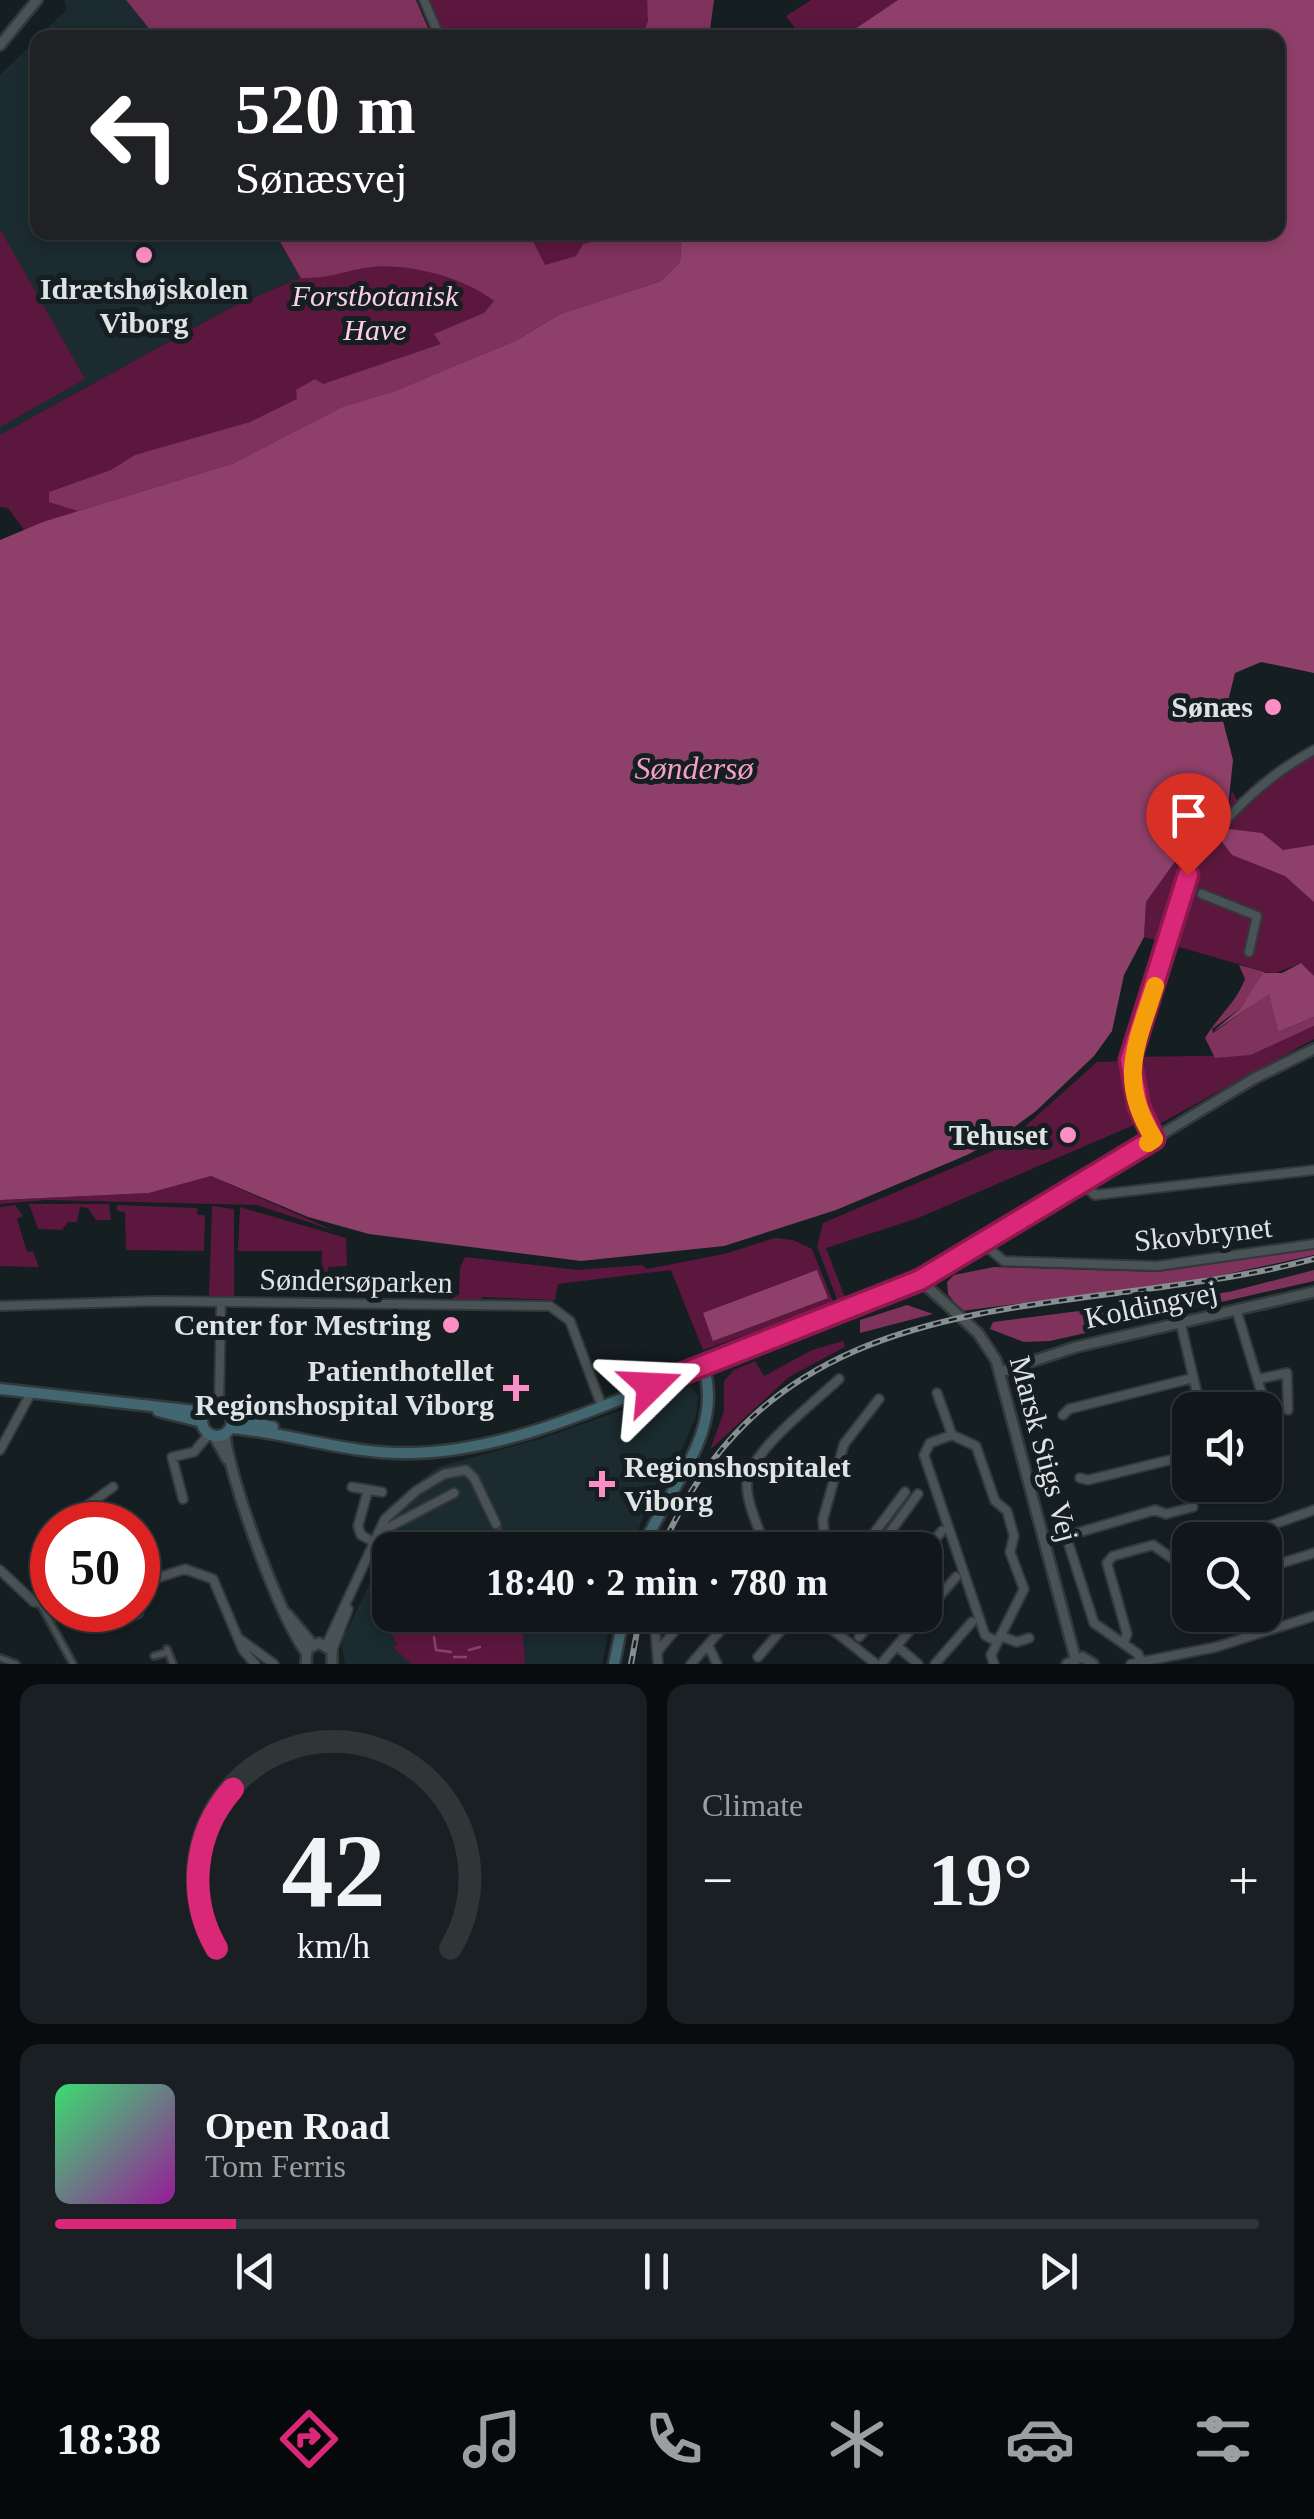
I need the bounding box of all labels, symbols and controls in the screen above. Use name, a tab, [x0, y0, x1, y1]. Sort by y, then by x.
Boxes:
icon: left	[70, 70, 200, 200]
text: 520 m	[235, 71, 416, 148]
text: Sønæsvej	[235, 153, 408, 203]
marker: Idrætshøjskolen Viborg	[133, 244, 155, 266]
place label: Idrætshøjskolen Viborg	[40, 272, 249, 339]
park label: Forstbotanisk Have	[291, 279, 459, 346]
place label: Sønæs	[1171, 690, 1253, 723]
marker: Sønæs	[1262, 696, 1284, 718]
water label: Søndersø	[634, 750, 755, 786]
pin	[1146, 773, 1231, 876]
icon: arrive	[1161, 788, 1216, 843]
place label: Tehuset	[949, 1118, 1048, 1151]
marker: Tehuset	[1057, 1124, 1079, 1146]
street label: Skovbrynet	[1132, 1210, 1274, 1257]
street label: Søndersøparken	[259, 1262, 453, 1299]
street label: Koldingvej	[1081, 1274, 1220, 1335]
place label: Center for Mestring	[174, 1308, 431, 1341]
marker: Center for Mestring	[440, 1314, 462, 1336]
position arrow	[599, 1334, 703, 1438]
street label: Marsk Stigs Vej	[1004, 1352, 1085, 1545]
place label: Patienthotellet Regionshospital Viborg	[195, 1354, 494, 1421]
marker: Patienthotellet Regionshospital Viborg	[503, 1375, 529, 1401]
map controls	[1172, 1392, 1282, 1632]
button: sound	[1172, 1392, 1282, 1502]
place label: Regionshospitalet Viborg	[624, 1450, 851, 1517]
marker: Regionshospitalet Viborg	[589, 1471, 615, 1497]
speed limit sign: 50	[30, 1502, 160, 1632]
button: search	[1172, 1522, 1282, 1632]
text: 18:40 · 2 min · 780 m	[486, 1561, 828, 1603]
text: Climate	[702, 1787, 803, 1823]
text: 42	[282, 1813, 386, 1928]
text: 19°	[928, 1838, 1033, 1921]
text: −	[702, 1850, 733, 1911]
text: +	[1228, 1850, 1259, 1911]
text: km/h	[297, 1926, 370, 1966]
text: Open Road	[205, 2105, 390, 2147]
text: Tom Ferris	[205, 2148, 346, 2184]
icon: previous	[228, 2244, 283, 2299]
icon: pause	[629, 2244, 684, 2299]
icon: next	[1031, 2244, 1086, 2299]
icon: directions	[274, 2404, 344, 2474]
icon: music	[457, 2404, 527, 2474]
icon: phone	[639, 2404, 709, 2474]
icon: climate	[822, 2404, 892, 2474]
icon: car	[1005, 2404, 1075, 2474]
icon: filters	[1188, 2404, 1258, 2474]
text: 18:38	[56, 2414, 161, 2464]

